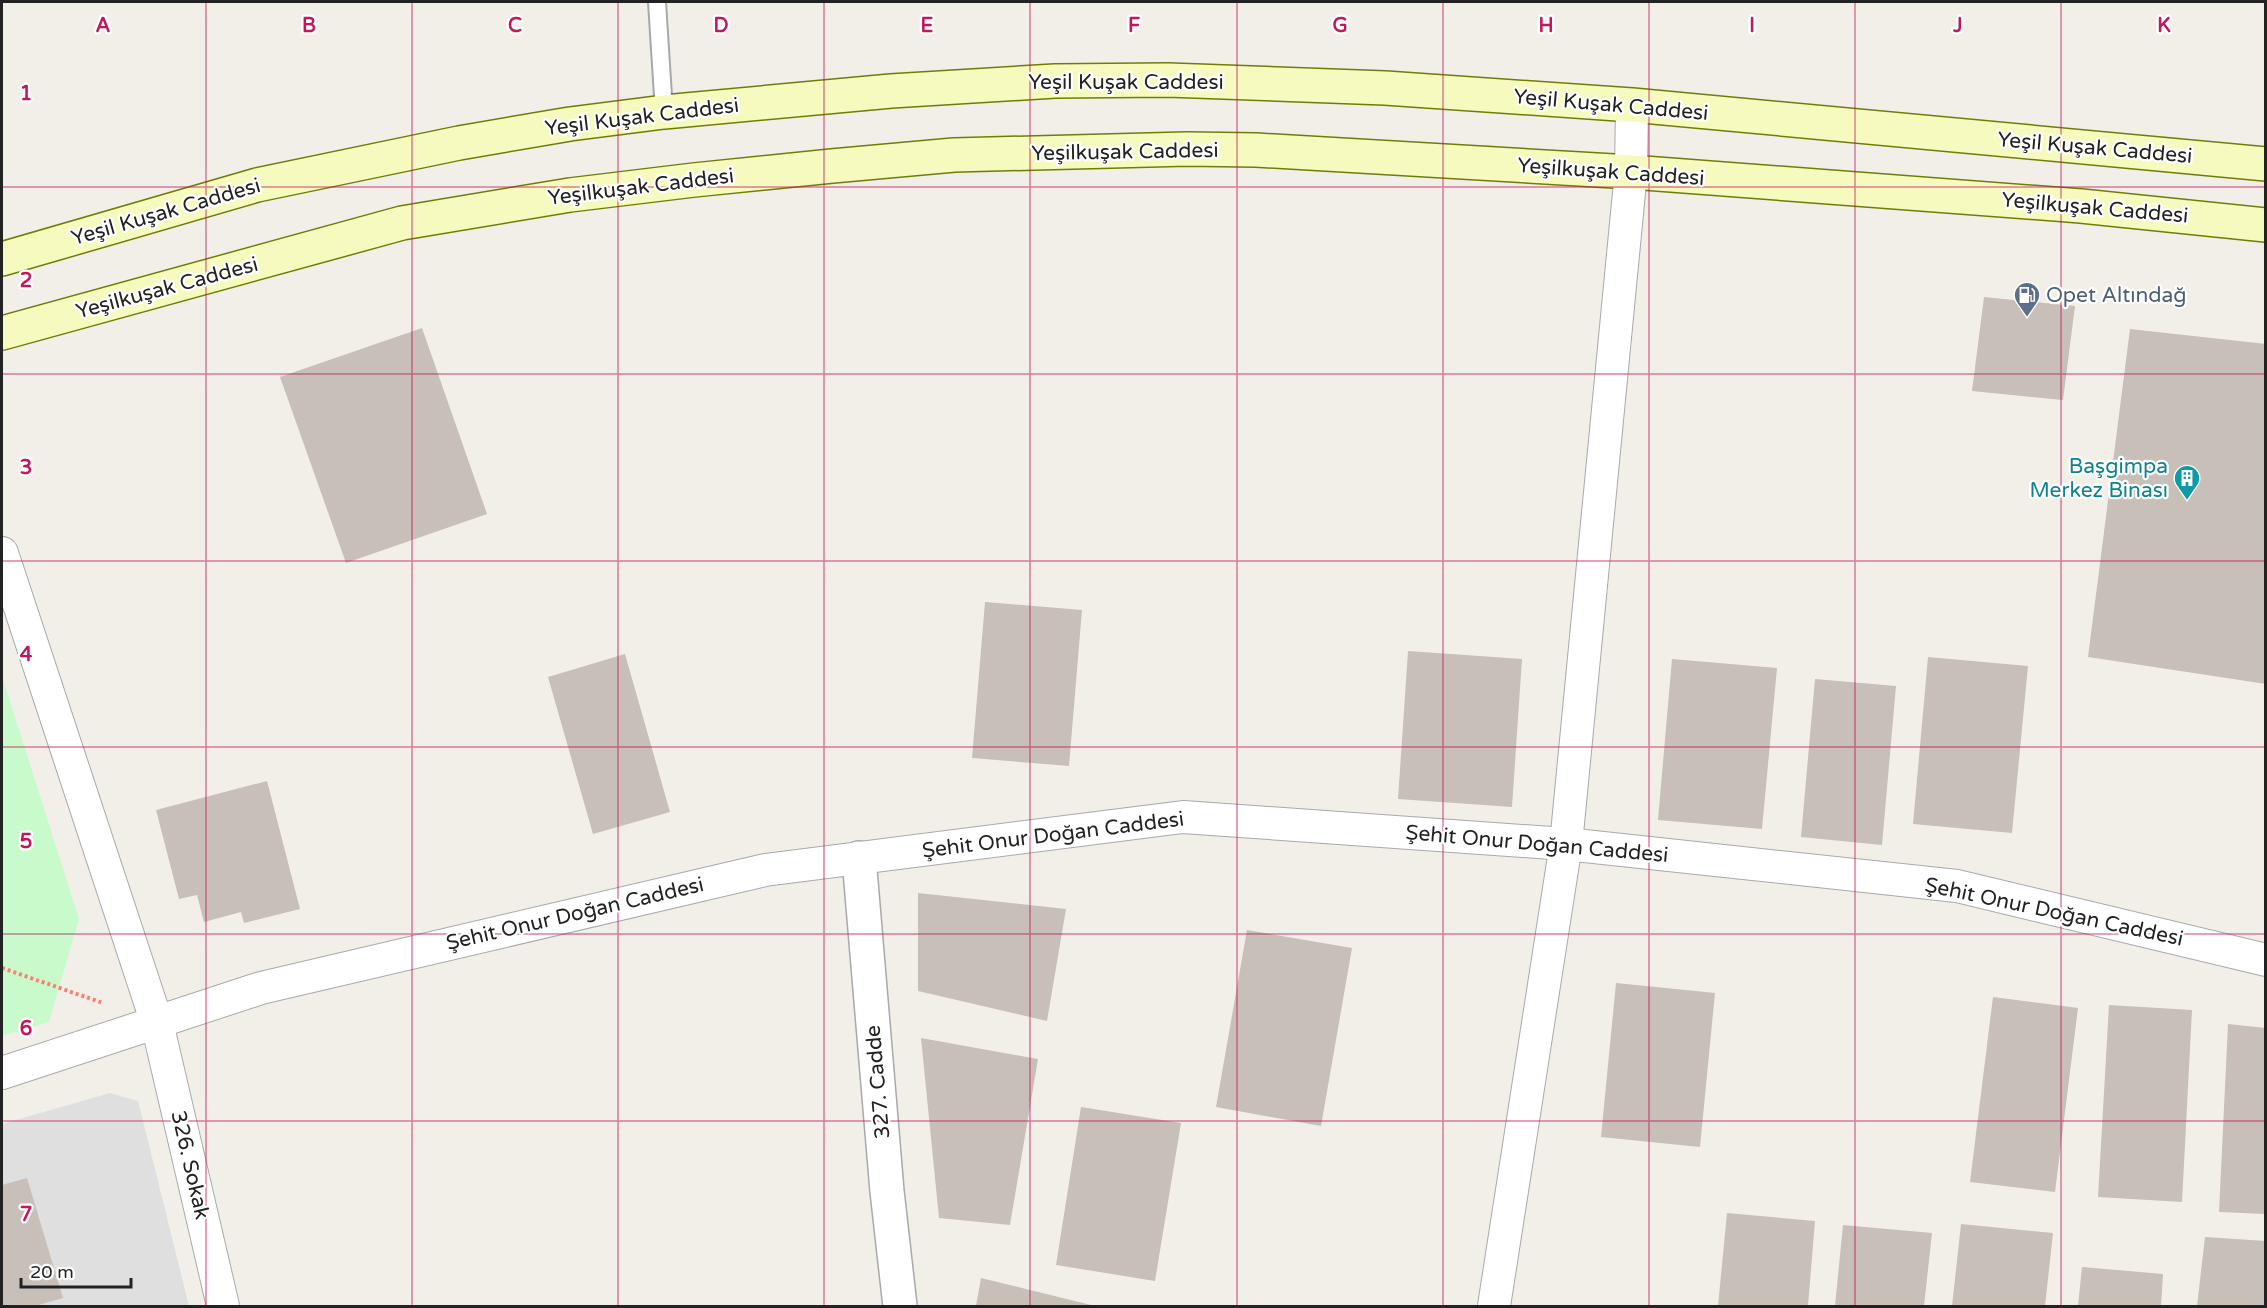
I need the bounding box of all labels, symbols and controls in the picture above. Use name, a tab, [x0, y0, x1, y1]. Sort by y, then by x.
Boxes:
text: A	[96, 14, 111, 38]
text: B	[302, 14, 316, 38]
text: C	[508, 14, 522, 38]
text: D	[713, 14, 729, 38]
text: E	[921, 14, 934, 38]
text: F	[1128, 14, 1140, 38]
text: G	[1332, 14, 1348, 38]
text: H	[1538, 14, 1554, 38]
text: I	[1749, 14, 1755, 38]
text: J	[1952, 14, 1963, 38]
text: K	[2157, 14, 2171, 38]
street label: Yeşil Kuşak Caddesi	[1028, 70, 1224, 95]
text: 1	[20, 82, 32, 106]
street label: Yeşil Kuşak Caddesi	[1513, 84, 1709, 126]
street label: Yeşil Kuşak Caddesi	[543, 93, 741, 141]
street label: Yeşil Kuşak Caddesi	[1997, 127, 2193, 169]
street label: Yeşilkuşak Caddesi	[1031, 138, 1219, 166]
street label: Yeşilkuşak Caddesi	[1517, 153, 1705, 191]
street label: Yeşilkuşak Caddesi	[546, 163, 736, 211]
street label: Yeşil Kuşak Caddesi	[69, 173, 263, 251]
street label: Yeşilkuşak Caddesi	[2001, 187, 2189, 229]
street label: Yeşilkuşak Caddesi	[73, 252, 261, 324]
text: 2	[20, 269, 32, 293]
fuel station icon: Opet Altındağ	[2012, 280, 2042, 318]
place label: Opet Altındağ	[2046, 283, 2187, 308]
place label: Başgimpa Merkez Binası	[2030, 454, 2168, 503]
text: 3	[20, 456, 32, 480]
building icon: Başgimpa Merkez Binası	[2172, 463, 2202, 501]
text: 4	[20, 643, 33, 667]
street label: Şehit Onur Doğan Caddesi	[921, 807, 1185, 863]
street label: Şehit Onur Doğan Caddesi	[1405, 820, 1669, 868]
text: 5	[20, 830, 32, 854]
street label: Şehit Onur Doğan Caddesi	[444, 872, 706, 956]
street label: Şehit Onur Doğan Caddesi	[1922, 872, 2186, 952]
text: 6	[20, 1017, 32, 1041]
street label: 327. Cadde	[861, 1024, 895, 1140]
street label: 326. Sokak	[165, 1108, 215, 1222]
text: 7	[20, 1203, 32, 1227]
scale bar	[21, 1251, 130, 1289]
text: 20 m	[30, 1261, 74, 1283]

